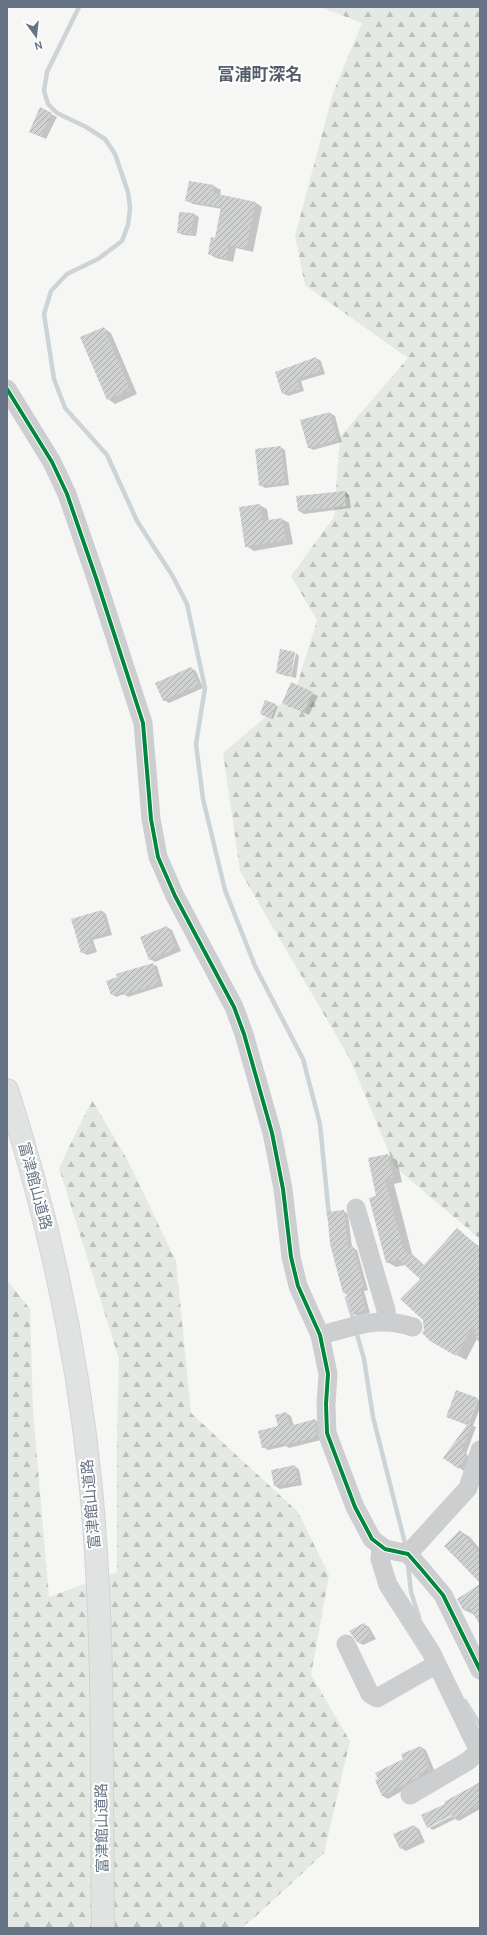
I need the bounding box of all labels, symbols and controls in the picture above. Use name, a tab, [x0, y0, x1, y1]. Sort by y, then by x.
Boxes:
north arrow	[16, 16, 56, 56]
text: N	[33, 38, 44, 53]
district label: 富浦町深名	[218, 64, 303, 84]
street label: 富津館山道路	[15, 1140, 55, 1232]
street label: 富津館山道路	[78, 1458, 104, 1550]
street label: 富津館山道路	[92, 1783, 112, 1873]

